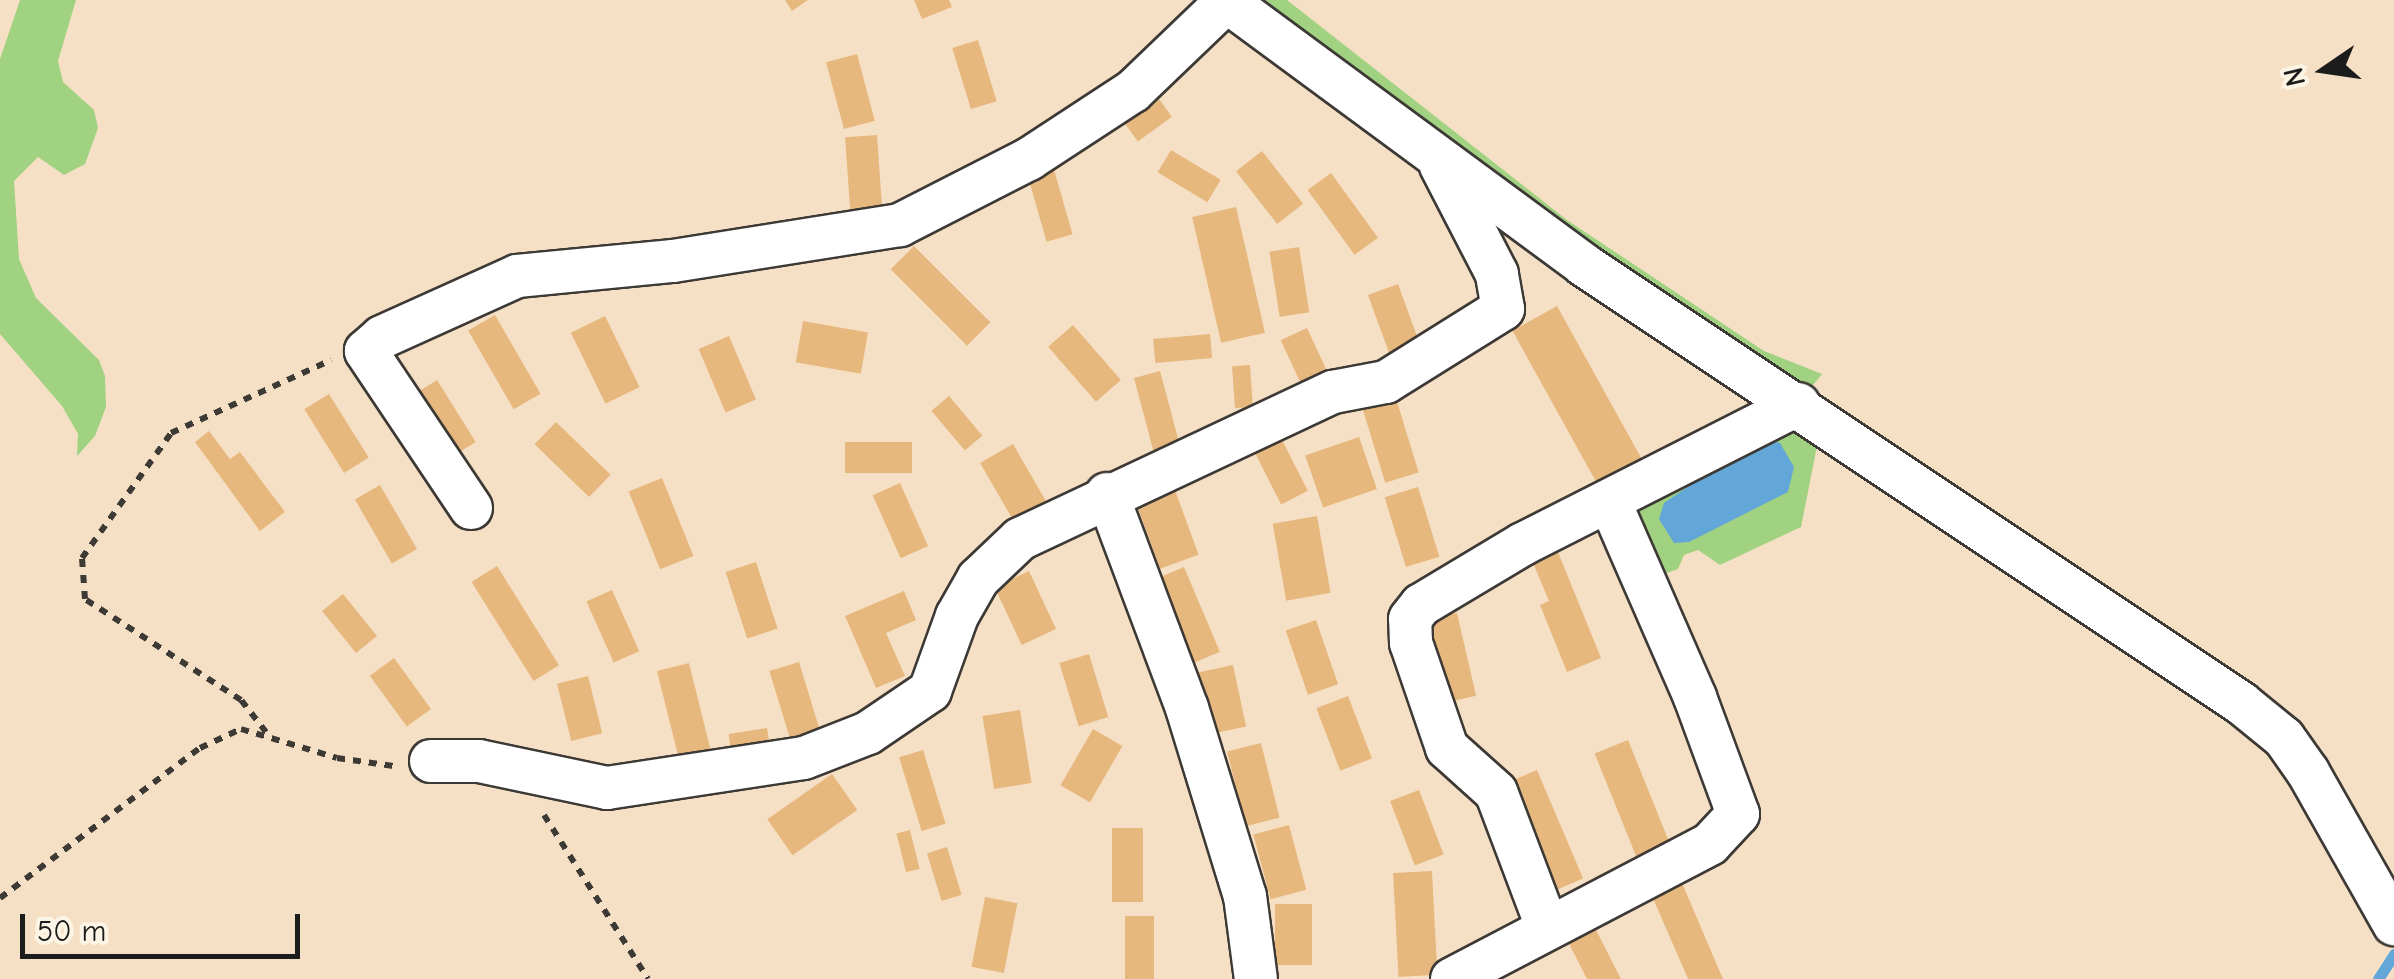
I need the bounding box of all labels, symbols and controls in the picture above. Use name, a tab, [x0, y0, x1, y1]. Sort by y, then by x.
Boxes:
north arrow	[2274, 20, 2374, 120]
text: N	[2277, 64, 2312, 89]
scale bar	[25, 894, 305, 956]
text: 50 m	[37, 914, 106, 949]

